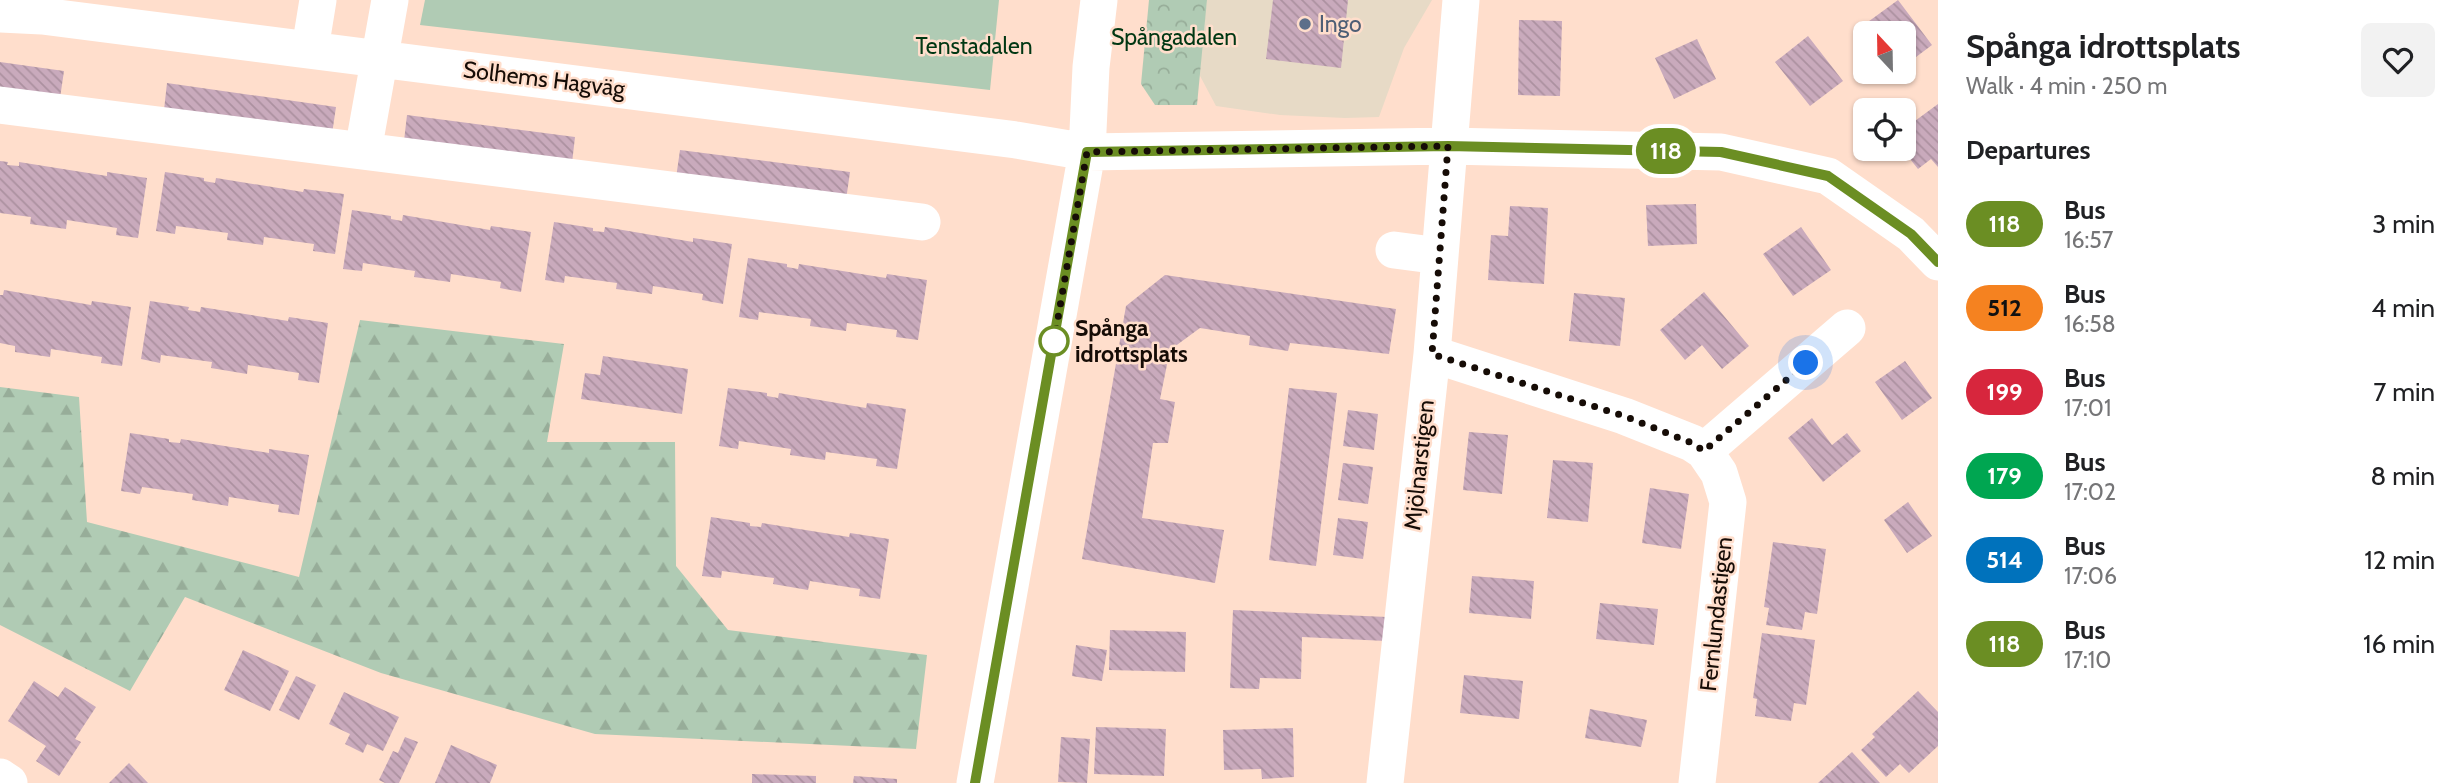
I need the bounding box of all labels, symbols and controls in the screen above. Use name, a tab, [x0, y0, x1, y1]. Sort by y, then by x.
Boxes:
place label: Ingo	[1319, 10, 1362, 38]
marker: Ingo	[1297, 16, 1313, 32]
north arrow	[1853, 21, 1916, 84]
map controls	[1853, 21, 1916, 161]
park label: Spångadalen	[1111, 23, 1237, 51]
button: heart	[2361, 23, 2435, 97]
text: Spånga idrottsplats	[1966, 26, 2241, 66]
park label: Tenstadalen	[915, 32, 1033, 60]
street label: Solhems Hagväg	[462, 55, 627, 103]
text: Walk · 4 min · 250 m	[1966, 72, 2168, 100]
button: locate	[1853, 98, 1916, 161]
line badge: 118	[1626, 128, 1706, 174]
text: Departures	[1966, 134, 2090, 166]
text: 118	[1650, 136, 1682, 165]
text: Bus	[2064, 194, 2105, 226]
text: 3 min	[2372, 208, 2435, 240]
text: 118	[1988, 209, 2021, 238]
text: 16:57	[2064, 226, 2113, 254]
text: Bus	[2064, 278, 2105, 310]
text: 4 min	[2371, 292, 2435, 324]
text: 512	[1987, 293, 2022, 322]
text: 16:58	[2064, 310, 2116, 338]
place label: Spånga idrottsplats	[1075, 314, 1188, 368]
marker: Spånga idrottsplats	[1039, 326, 1069, 356]
your location	[1788, 345, 1823, 380]
text: Bus	[2064, 362, 2105, 394]
text: 7 min	[2373, 376, 2435, 408]
text: 199	[1987, 377, 2022, 406]
text: 17:01	[2064, 394, 2111, 422]
street label: Mjölnarstigen	[1398, 398, 1440, 532]
text: Bus	[2064, 446, 2105, 478]
text: 8 min	[2371, 460, 2435, 492]
text: 179	[1987, 461, 2022, 490]
text: 17:02	[2064, 478, 2116, 506]
text: Bus	[2064, 530, 2105, 562]
street label: Fernlundastigen	[1694, 535, 1738, 693]
text: 12 min	[2364, 544, 2435, 576]
text: 514	[1986, 545, 2023, 574]
text: 17:06	[2064, 562, 2117, 590]
text: Bus	[2064, 614, 2105, 646]
text: 16 min	[2363, 628, 2435, 660]
text: 118	[1988, 629, 2021, 658]
text: 17:10	[2064, 646, 2111, 674]

